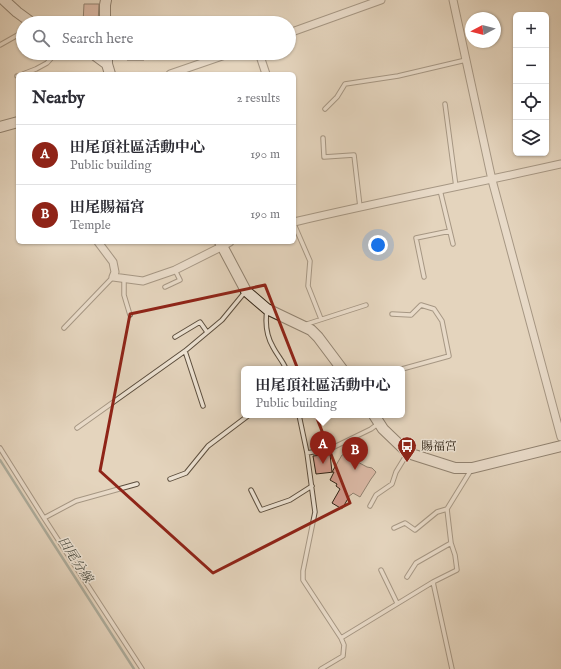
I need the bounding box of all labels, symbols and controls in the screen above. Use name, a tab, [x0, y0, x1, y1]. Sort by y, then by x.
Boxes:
north arrow	[465, 12, 501, 48]
map controls	[513, 12, 549, 156]
button: +	[513, 12, 549, 48]
search box	[16, 16, 296, 60]
icon: search	[30, 27, 52, 49]
text: Search here	[62, 29, 133, 48]
button: −	[513, 48, 549, 84]
button: locate	[513, 84, 549, 120]
text: Nearby	[32, 88, 85, 109]
text: 2 results	[236, 90, 280, 107]
button: layers	[513, 120, 549, 156]
text: 田尾頂社區活動中心	[70, 138, 205, 157]
text: A	[41, 146, 49, 163]
text: 190 m	[250, 146, 280, 163]
text: Public building	[70, 157, 152, 174]
text: 田尾賜福宮	[70, 198, 145, 217]
text: B	[41, 206, 49, 223]
text: 190 m	[250, 206, 280, 223]
text: Temple	[70, 217, 111, 234]
your location	[368, 235, 388, 255]
popup	[241, 366, 405, 418]
text: 田尾頂社區活動中心	[255, 376, 391, 395]
text: Public building	[255, 395, 337, 412]
pin: A	[310, 431, 336, 464]
bus stop icon: 賜福宮	[396, 435, 418, 463]
pin: B	[342, 437, 368, 470]
place label: 賜福宮	[421, 439, 457, 454]
water label: 田尾分線	[53, 533, 97, 588]

